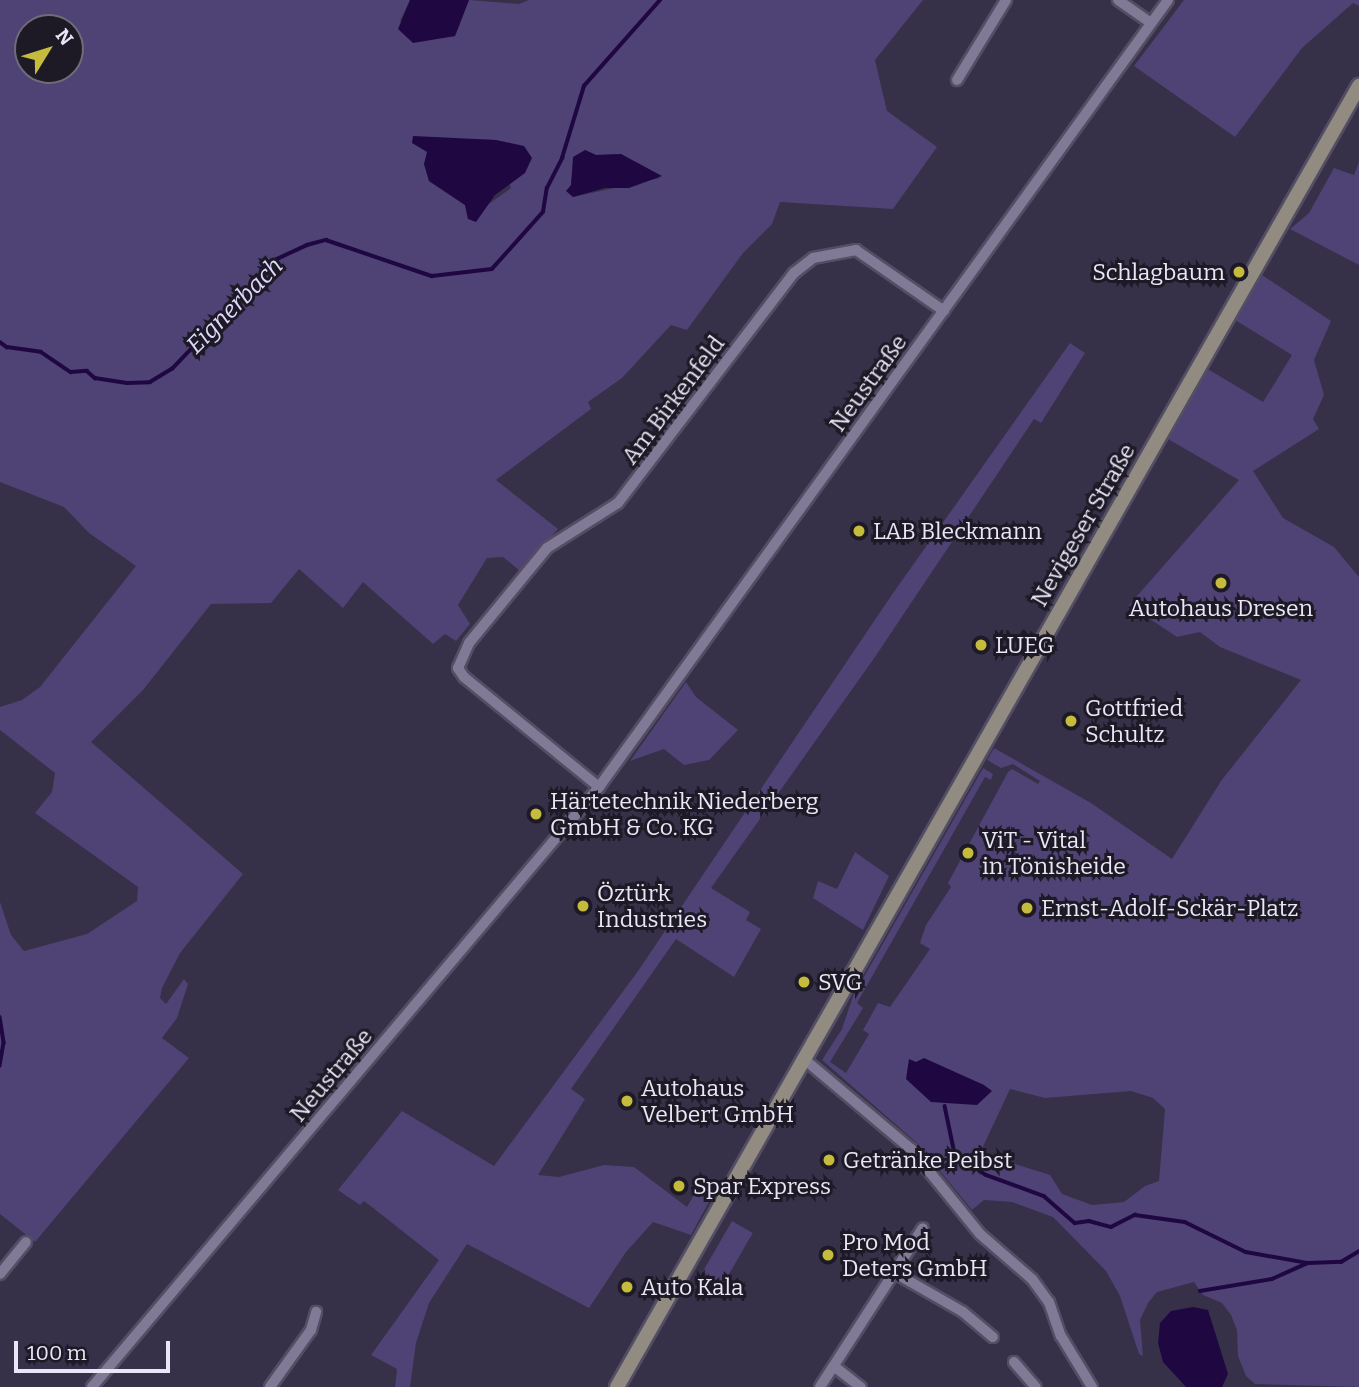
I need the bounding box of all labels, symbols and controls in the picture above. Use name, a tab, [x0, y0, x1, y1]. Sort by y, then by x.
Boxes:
north arrow	[14, 14, 84, 84]
text: N	[51, 24, 78, 50]
water label: Eignerbach	[181, 252, 289, 360]
place label: Schlagbaum	[1092, 258, 1225, 286]
marker: Schlagbaum	[1231, 264, 1247, 280]
street label: Neustraße	[824, 329, 912, 437]
street label: Am Birkenfeld	[616, 330, 730, 470]
street label: Nevigeser Straße	[1025, 439, 1141, 611]
place label: LAB Bleckmann	[873, 517, 1042, 545]
marker: LAB Bleckmann	[851, 523, 867, 539]
marker: Autohaus Dresen	[1213, 575, 1229, 591]
place label: Autohaus Dresen	[1129, 594, 1313, 622]
place label: LUEG	[995, 631, 1055, 659]
marker: LUEG	[973, 637, 989, 653]
place label: Gottfried Schultz	[1085, 694, 1183, 748]
marker: Gottfried Schultz	[1063, 713, 1079, 729]
place label: Härtetechnik Niederberg GmbH & Co. KG	[550, 787, 819, 841]
marker: Härtetechnik Niederberg GmbH & Co. KG	[528, 806, 544, 822]
place label: ViT - Vital in Tönisheide	[982, 826, 1126, 880]
marker: ViT - Vital in Tönisheide	[960, 845, 976, 861]
place label: Öztürk Industries	[597, 879, 707, 933]
place label: Ernst-Adolf-Sckär-Platz	[1041, 894, 1298, 922]
marker: Öztürk Industries	[575, 898, 591, 914]
marker: Ernst-Adolf-Sckär-Platz	[1019, 900, 1035, 916]
place label: SVG	[818, 968, 862, 996]
marker: SVG	[796, 974, 812, 990]
street label: Neustraße	[284, 1023, 378, 1127]
place label: Autohaus Velbert GmbH	[641, 1074, 794, 1128]
marker: Autohaus Velbert GmbH	[619, 1093, 635, 1109]
place label: Getränke Peibst	[843, 1146, 1012, 1174]
marker: Getränke Peibst	[821, 1152, 837, 1168]
place label: Spar Express	[693, 1172, 831, 1200]
marker: Spar Express	[671, 1178, 687, 1194]
place label: Pro Mod Deters GmbH	[842, 1228, 988, 1282]
marker: Pro Mod Deters GmbH	[820, 1247, 836, 1263]
place label: Auto Kala	[641, 1273, 744, 1301]
marker: Auto Kala	[619, 1279, 635, 1295]
scale bar	[18, 1328, 173, 1372]
text: 100 m	[27, 1340, 87, 1366]

